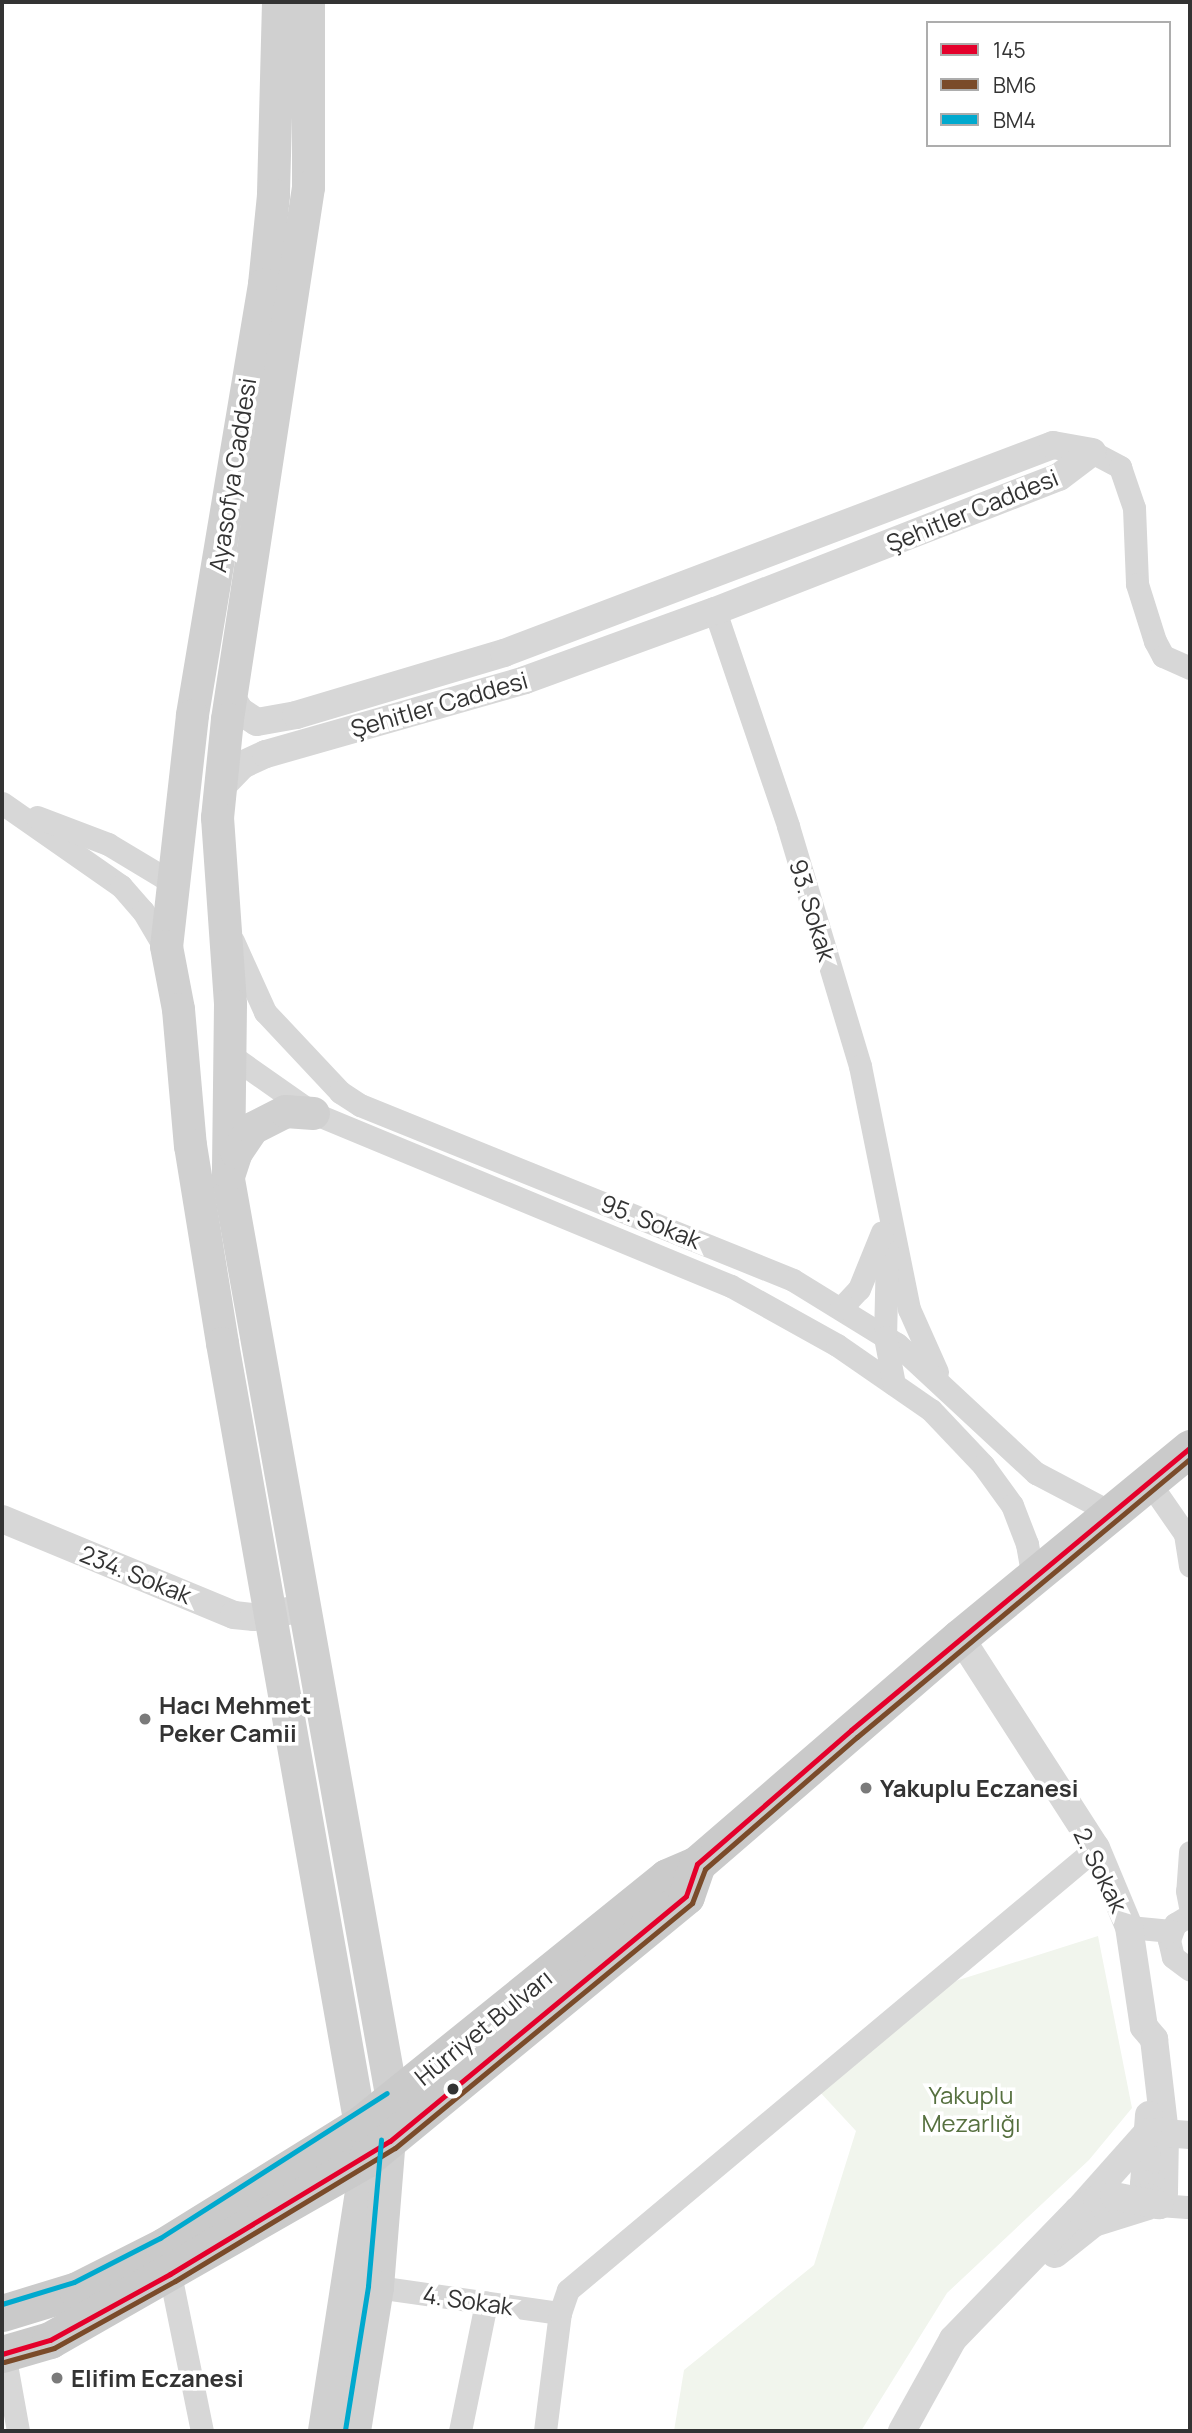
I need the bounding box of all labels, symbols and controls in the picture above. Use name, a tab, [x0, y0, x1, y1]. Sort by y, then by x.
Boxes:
legend	[926, 21, 1171, 147]
text: 145	[993, 36, 1026, 64]
text: BM6	[993, 71, 1037, 99]
text: BM4	[993, 106, 1036, 134]
street label: Ayasofya Caddesi	[202, 376, 262, 574]
street label: Şehitler Caddesi	[882, 462, 1062, 558]
street label: Şehitler Caddesi	[347, 665, 531, 743]
street label: 93. Sokak	[784, 855, 842, 965]
street label: 95. Sokak	[597, 1188, 705, 1254]
street label: 234. Sokak	[76, 1539, 196, 1609]
place label: Hacı Mehmet Peker Camii	[159, 1691, 311, 1747]
marker: Hacı Mehmet Peker Camii	[137, 1711, 153, 1727]
place label: Yakuplu Eczanesi	[880, 1774, 1079, 1802]
marker: Yakuplu Eczanesi	[858, 1780, 874, 1796]
street label: 2. Sokak	[1068, 1823, 1134, 1917]
street label: Hürriyet Bulvarı	[409, 1963, 557, 2091]
park label: Yakuplu Mezarlığı	[921, 2081, 1021, 2137]
unlabelled marker	[446, 2082, 460, 2096]
street label: 4. Sokak	[421, 2279, 515, 2321]
place label: Elifim Eczanesi	[71, 2364, 244, 2392]
marker: Elifim Eczanesi	[49, 2370, 65, 2386]

